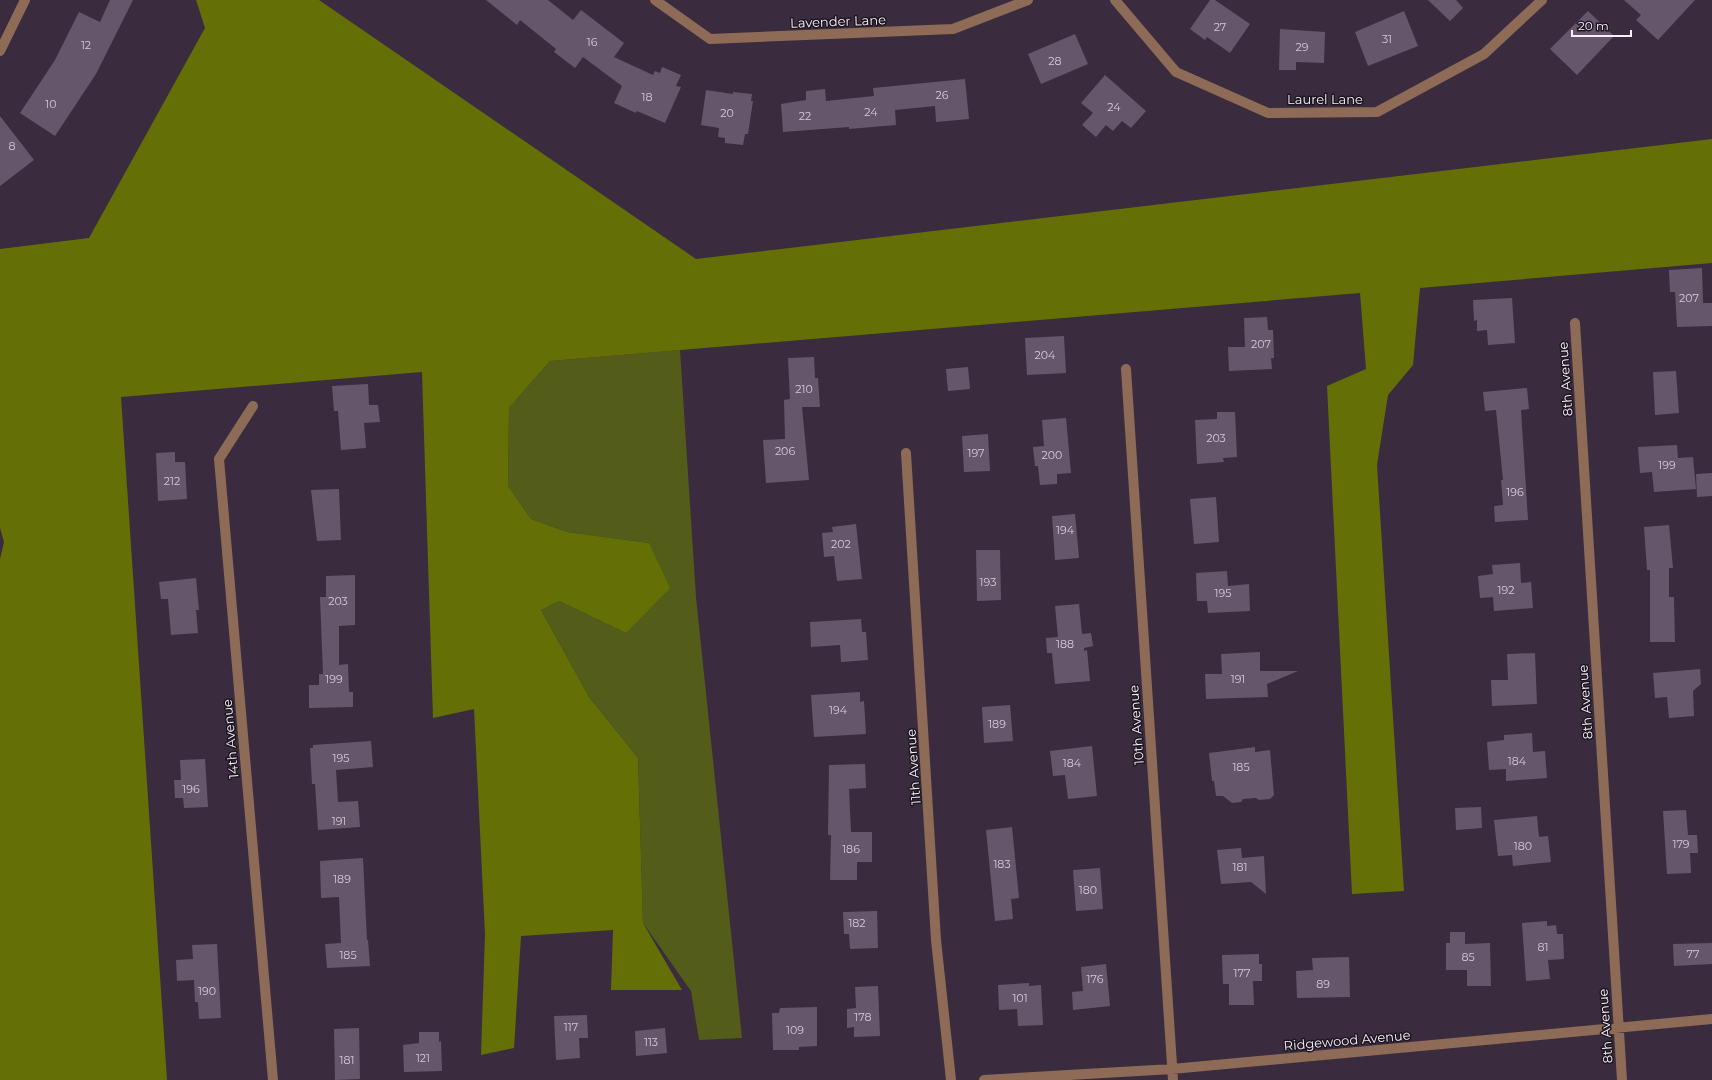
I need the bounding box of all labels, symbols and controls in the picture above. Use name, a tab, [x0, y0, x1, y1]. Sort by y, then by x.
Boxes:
street label: Lavender Lane	[790, 11, 886, 31]
scale bar	[1572, 12, 1631, 38]
text: 20 m	[1578, 18, 1609, 33]
house number: 27	[1214, 20, 1226, 34]
house number: 31	[1382, 32, 1392, 46]
house number: 16	[587, 35, 598, 49]
house number: 12	[81, 38, 91, 52]
house number: 29	[1296, 40, 1309, 54]
house number: 28	[1048, 54, 1062, 68]
house number: 26	[936, 88, 949, 102]
house number: 18	[642, 90, 653, 104]
street label: Laurel Lane	[1287, 91, 1363, 107]
house number: 10	[45, 97, 57, 111]
house number: 24	[1107, 100, 1121, 114]
house number: 24	[864, 105, 878, 119]
house number: 20	[720, 106, 734, 120]
house number: 22	[799, 109, 811, 123]
house number: 8	[8, 139, 16, 153]
house number: 207	[1679, 291, 1699, 305]
house number: 207	[1251, 337, 1271, 351]
street label: 8th Avenue	[1554, 341, 1576, 417]
house number: 204	[1035, 348, 1056, 362]
house number: 210	[795, 382, 813, 396]
house number: 203	[1206, 431, 1226, 445]
house number: 206	[775, 444, 795, 458]
house number: 197	[967, 446, 985, 460]
house number: 200	[1042, 448, 1062, 462]
house number: 199	[1658, 458, 1676, 472]
house number: 212	[164, 474, 180, 488]
house number: 196	[1506, 485, 1524, 499]
house number: 194	[1056, 523, 1075, 537]
house number: 202	[831, 537, 851, 551]
house number: 193	[980, 575, 996, 589]
house number: 192	[1498, 583, 1514, 597]
house number: 195	[1215, 586, 1231, 600]
house number: 203	[328, 594, 348, 608]
house number: 188	[1056, 637, 1074, 651]
street label: 8th Avenue	[1574, 664, 1596, 740]
house number: 199	[325, 672, 343, 686]
house number: 191	[1231, 672, 1245, 686]
street label: 10th Avenue	[1125, 684, 1147, 765]
street label: 14th Avenue	[219, 698, 241, 779]
house number: 194	[829, 703, 848, 717]
house number: 189	[988, 717, 1006, 731]
street label: 11th Avenue	[902, 728, 924, 805]
house number: 195	[333, 751, 349, 765]
house number: 184	[1508, 754, 1527, 768]
house number: 184	[1063, 756, 1082, 770]
house number: 185	[1232, 760, 1250, 774]
house number: 196	[182, 782, 200, 796]
house number: 191	[332, 814, 346, 828]
house number: 179	[1672, 837, 1690, 851]
house number: 180	[1514, 839, 1532, 853]
house number: 186	[842, 842, 860, 856]
house number: 183	[993, 857, 1011, 871]
house number: 181	[1233, 860, 1247, 874]
house number: 189	[333, 872, 351, 886]
house number: 180	[1079, 883, 1097, 897]
house number: 182	[848, 916, 866, 930]
house number: 81	[1538, 940, 1549, 954]
house number: 77	[1687, 947, 1699, 961]
house number: 185	[339, 948, 357, 962]
house number: 85	[1461, 950, 1475, 964]
house number: 177	[1234, 966, 1250, 980]
house number: 176	[1087, 972, 1104, 986]
house number: 89	[1316, 977, 1330, 991]
house number: 190	[198, 984, 216, 998]
street label: 8th Avenue	[1594, 988, 1616, 1064]
house number: 101	[1012, 991, 1028, 1005]
house number: 178	[854, 1010, 872, 1024]
house number: 117	[564, 1020, 578, 1034]
house number: 109	[786, 1023, 804, 1037]
street label: Ridgewood Avenue	[1283, 1026, 1411, 1054]
house number: 113	[644, 1035, 658, 1049]
house number: 121	[416, 1051, 430, 1065]
house number: 181	[340, 1053, 354, 1067]

